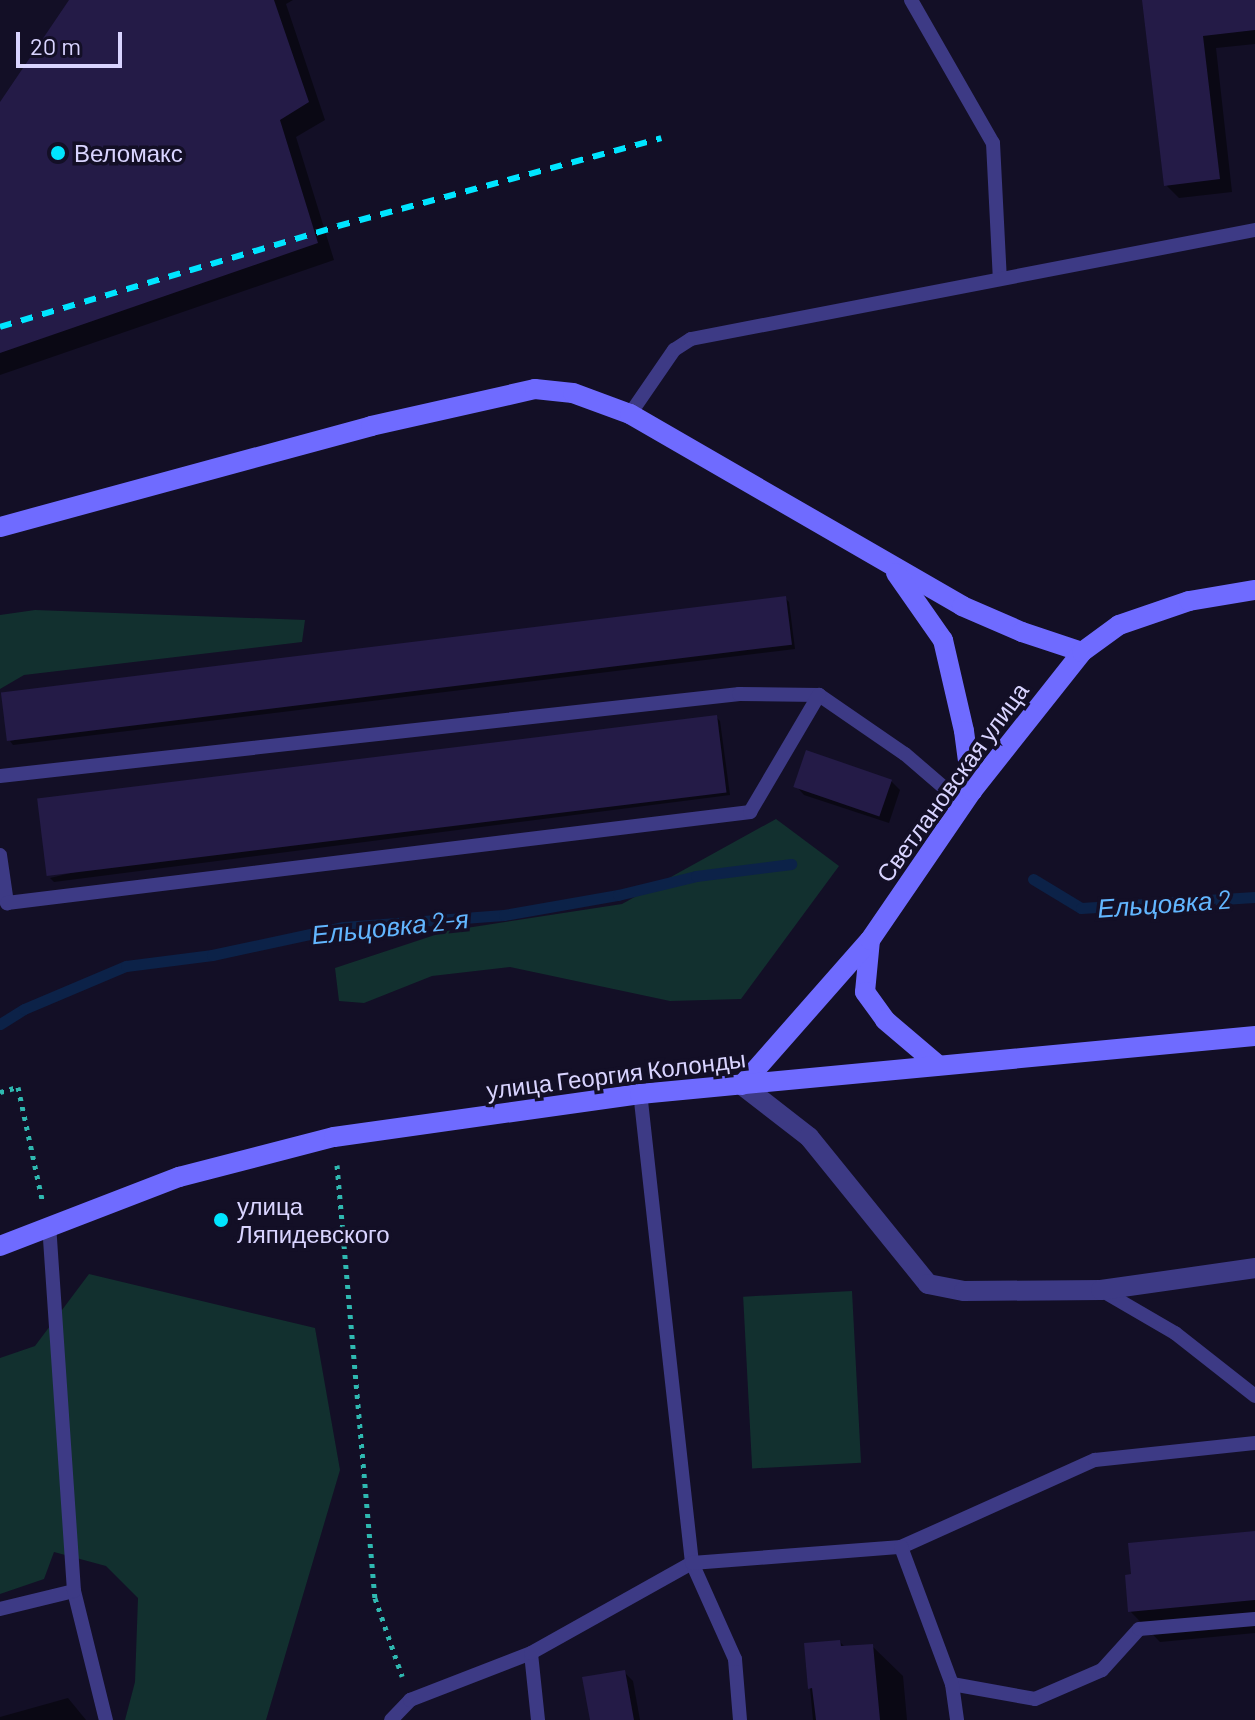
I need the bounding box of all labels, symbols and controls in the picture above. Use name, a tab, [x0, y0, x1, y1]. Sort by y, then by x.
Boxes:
scale bar	[20, 16, 126, 66]
text: 20 m	[30, 31, 81, 60]
place label: Веломакс	[74, 139, 183, 167]
marker: Веломакс	[49, 144, 67, 162]
street label: Светлановская улица	[870, 677, 1034, 887]
water label: Ельцовка 2	[1096, 883, 1232, 923]
water label: Ельцовка 2-я	[310, 902, 470, 950]
street label: улица Георгия Колонды	[485, 1044, 747, 1104]
place label: улица Ляпидевского	[237, 1192, 390, 1248]
marker: улица Ляпидевского	[212, 1211, 230, 1229]

